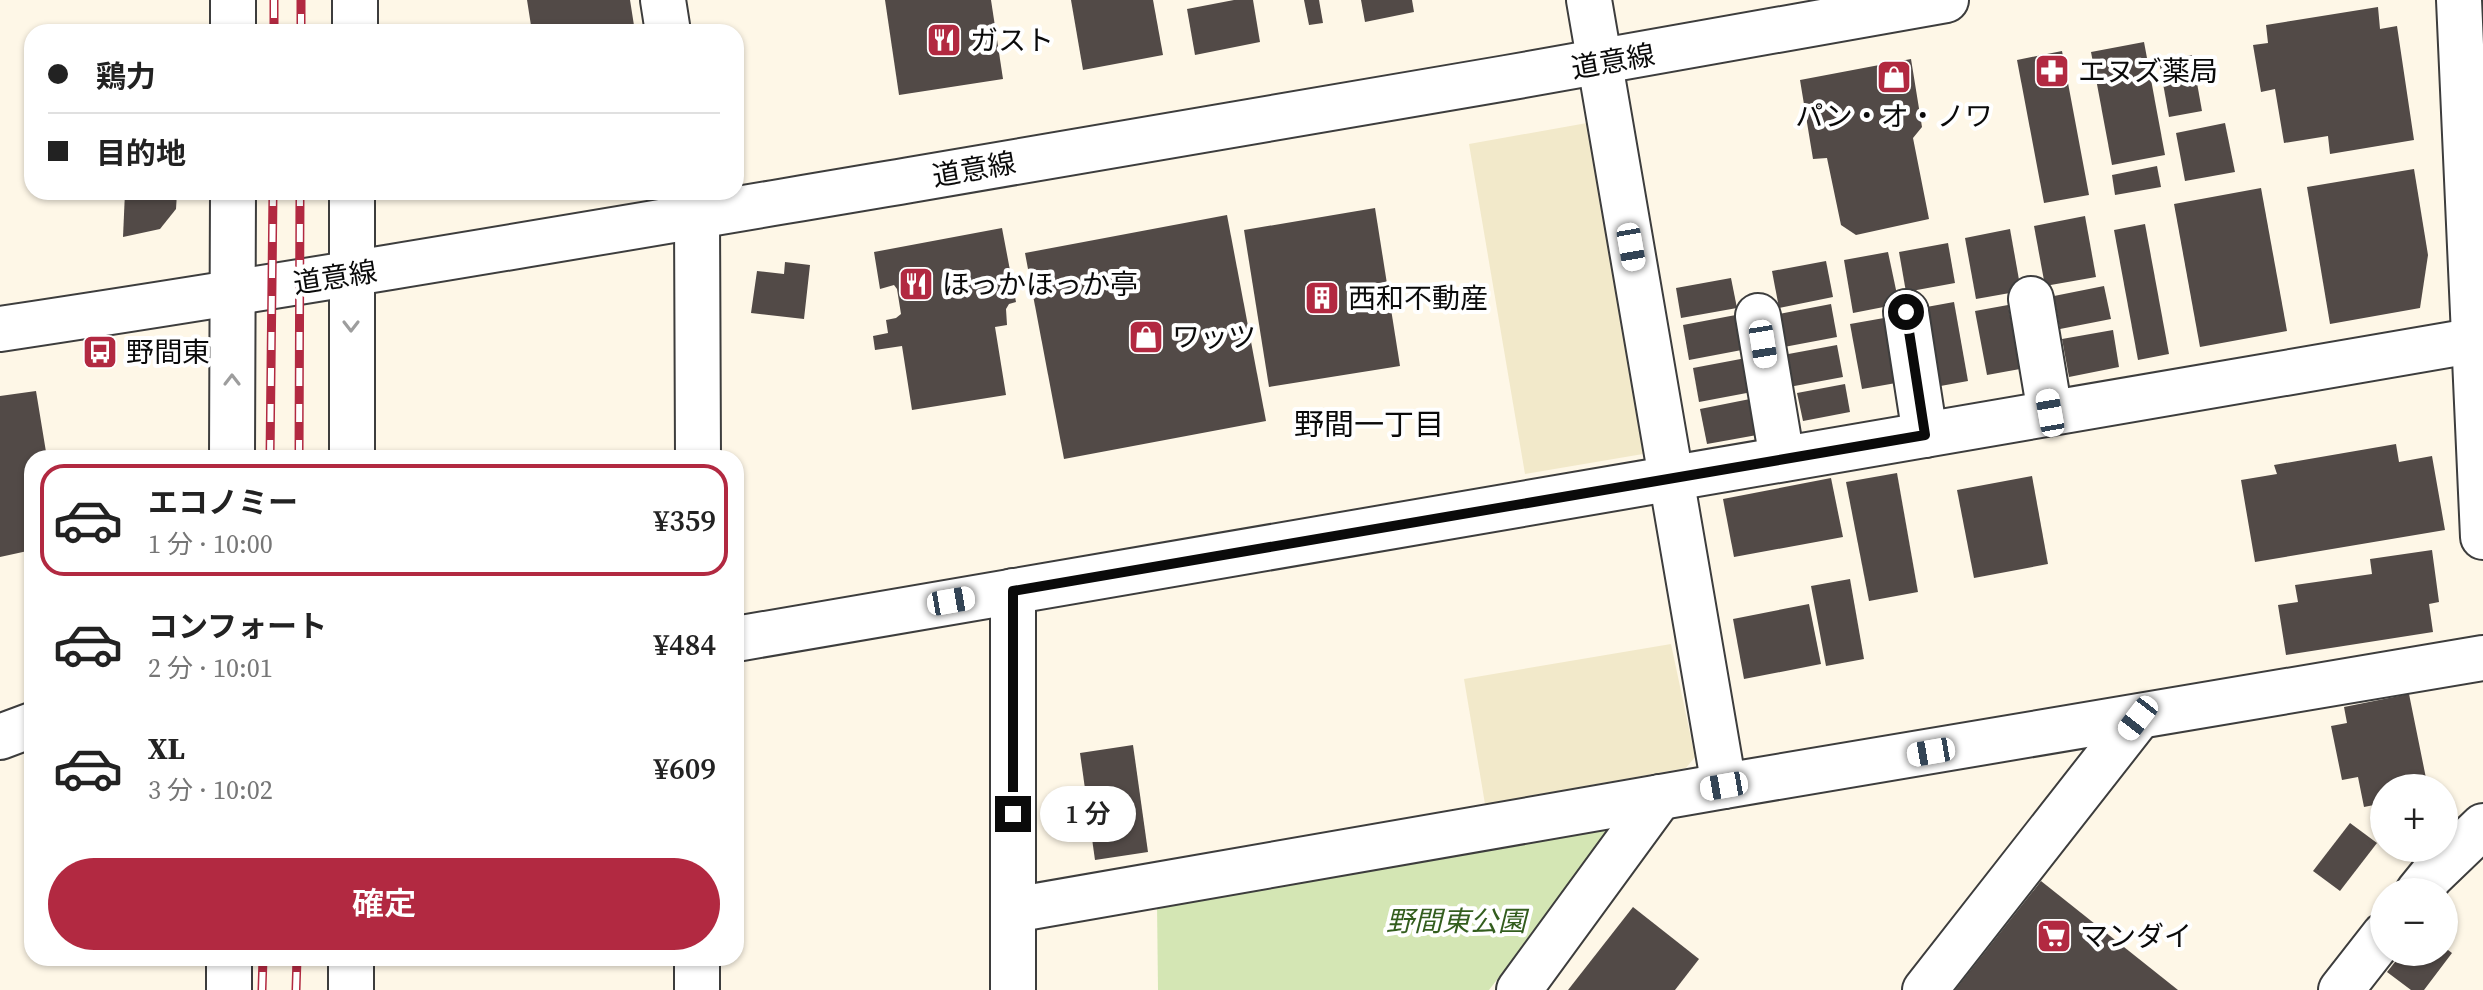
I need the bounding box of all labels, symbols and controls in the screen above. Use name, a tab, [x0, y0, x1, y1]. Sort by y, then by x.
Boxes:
restaurant icon: ガスト	[925, 21, 963, 59]
place label: ガスト	[970, 21, 1054, 59]
street label: 道意線	[1568, 35, 1658, 87]
pharmacy icon: エヌズ薬局	[2033, 52, 2071, 90]
place label: エヌズ薬局	[2078, 52, 2218, 90]
text: 鶏力	[96, 56, 156, 97]
shop icon: パン・オ・ノワ	[1875, 58, 1913, 96]
place label: パン・オ・ノワ	[1795, 97, 1993, 135]
text: 目的地	[96, 133, 186, 174]
street label: 道意線	[929, 143, 1019, 195]
car	[1615, 221, 1647, 273]
street label: 道意線	[291, 252, 379, 302]
restaurant icon: ほっかほっか亭	[897, 265, 935, 303]
place label: ほっかほっか亭	[942, 265, 1138, 303]
building icon: 西和不動産	[1303, 279, 1341, 317]
place label: 西和不動産	[1348, 279, 1488, 317]
route start	[1888, 294, 1924, 330]
shop icon: ワッツ	[1127, 318, 1165, 356]
place label: ワッツ	[1172, 318, 1256, 356]
car	[1747, 318, 1779, 370]
one-way arrow	[342, 320, 360, 333]
bus stop icon: 野間東	[81, 333, 119, 371]
place label: 野間東	[126, 333, 210, 371]
one-way arrow	[223, 373, 241, 386]
car	[2034, 387, 2066, 439]
district label: 野間一丁目	[1294, 404, 1444, 445]
text: エコノミー	[148, 482, 298, 523]
icon: car	[52, 484, 124, 556]
text: ¥359	[654, 500, 716, 541]
text: 1 分 · 10:00	[148, 526, 273, 562]
car	[925, 585, 977, 617]
text: コンフォート	[148, 606, 327, 647]
icon: car	[52, 608, 124, 680]
text: ¥484	[654, 624, 716, 665]
text: 2 分 · 10:01	[148, 650, 273, 686]
car	[2114, 692, 2162, 744]
text: XL	[148, 728, 185, 769]
icon: car	[52, 732, 124, 804]
car	[1905, 736, 1957, 768]
text: ¥609	[654, 748, 716, 789]
car	[1698, 770, 1750, 802]
text: 3 分 · 10:02	[148, 772, 273, 808]
map controls	[2370, 774, 2458, 966]
button: +	[2370, 774, 2458, 862]
callout: 1 分	[1041, 786, 1137, 842]
route end	[995, 796, 1031, 832]
text: 1 分	[1065, 796, 1111, 832]
button: 確定	[48, 858, 720, 950]
button: −	[2370, 878, 2458, 966]
park label: 野間東公園	[1386, 902, 1530, 940]
supermarket icon: マンダイ	[2035, 917, 2073, 955]
place label: マンダイ	[2080, 917, 2192, 955]

